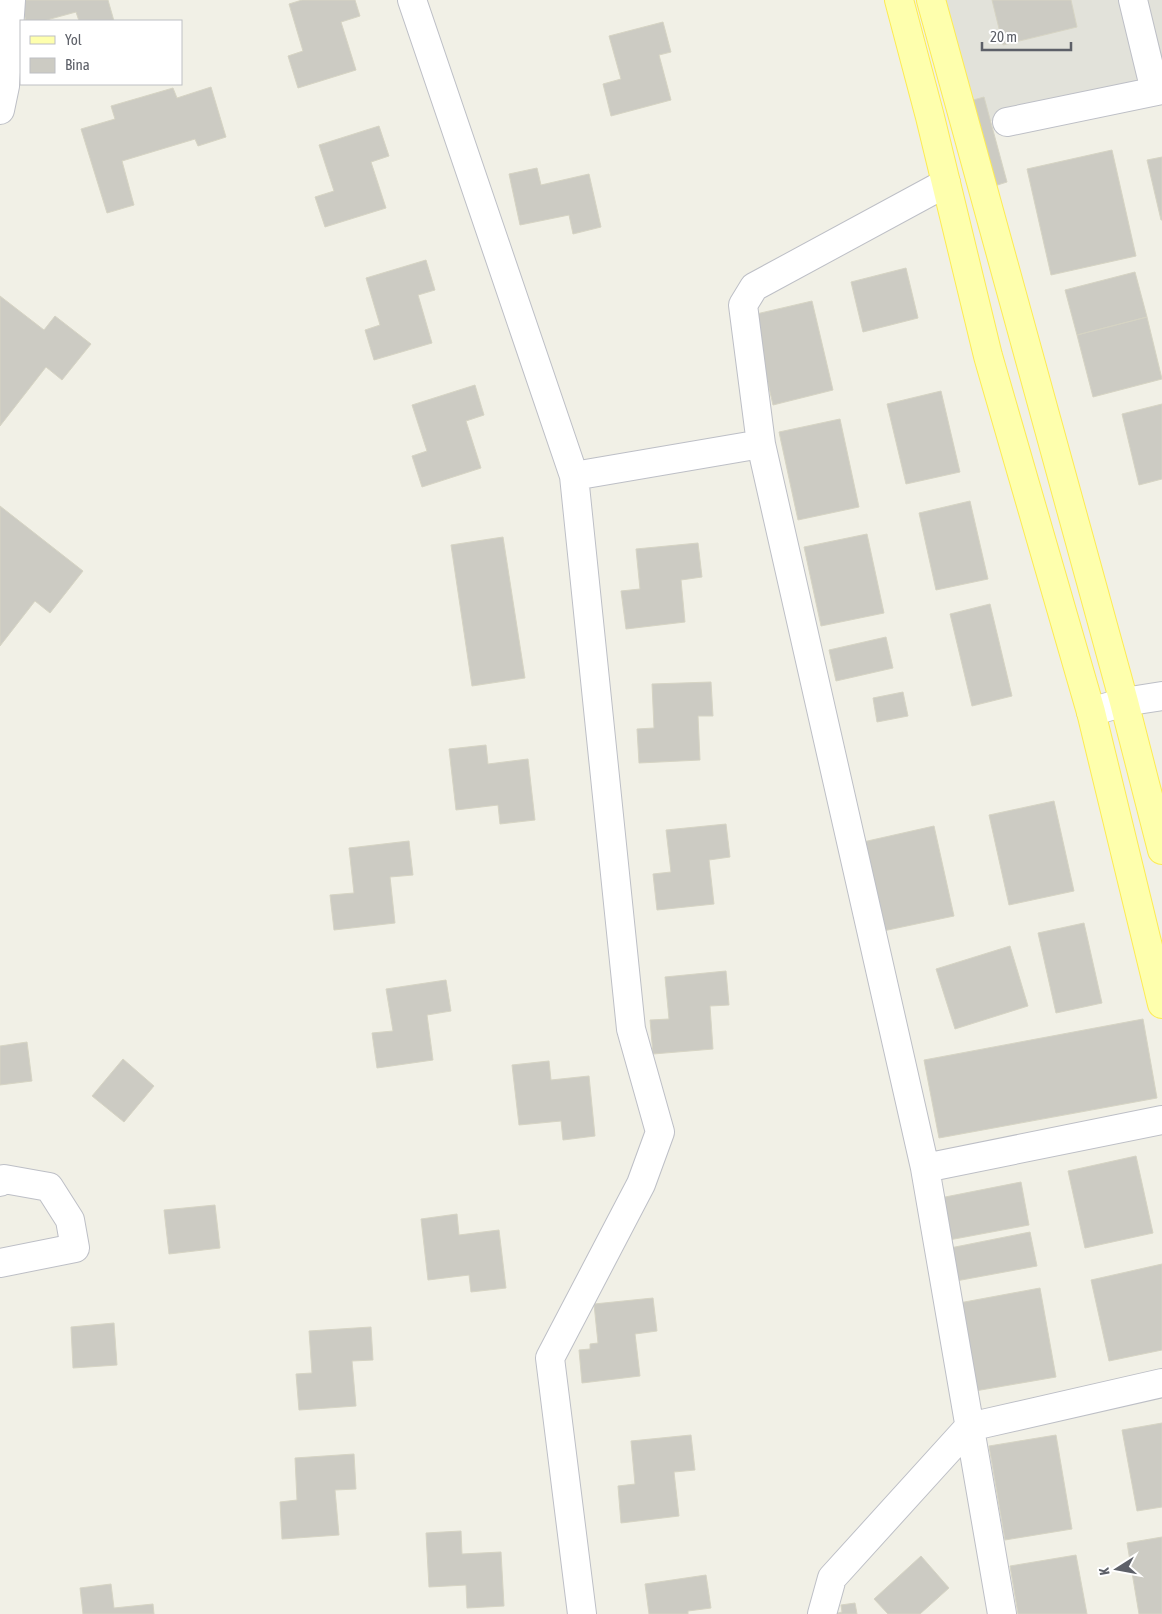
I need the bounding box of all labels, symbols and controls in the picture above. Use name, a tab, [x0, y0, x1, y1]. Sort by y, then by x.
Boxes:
legend	[20, 20, 182, 85]
scale bar	[982, 20, 1071, 52]
text: 20 m	[990, 28, 1017, 45]
text: Yol	[65, 31, 82, 48]
text: Bina	[65, 56, 90, 73]
north arrow	[1092, 1544, 1142, 1594]
text: K	[1096, 1566, 1113, 1576]

